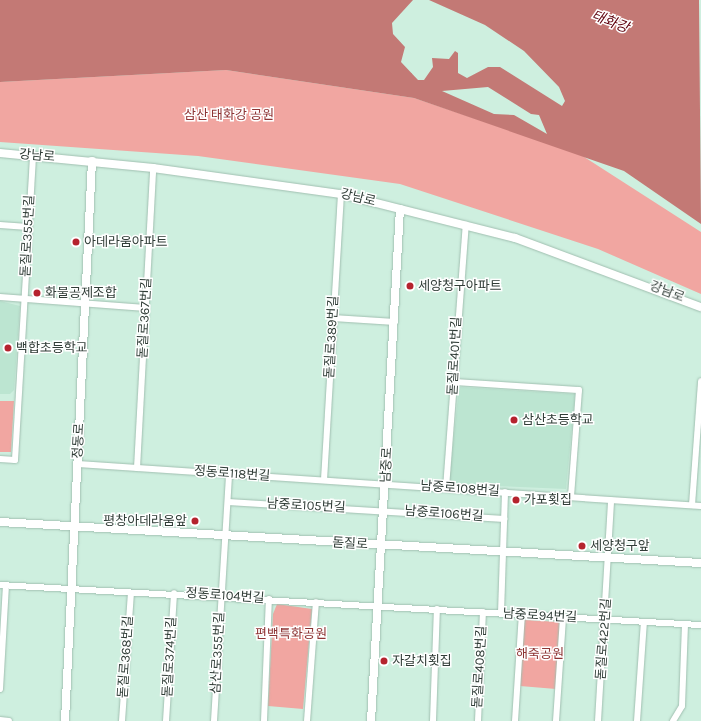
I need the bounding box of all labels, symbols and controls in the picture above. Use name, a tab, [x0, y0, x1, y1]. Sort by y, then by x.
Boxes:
water label: 태화강	[589, 7, 631, 37]
park label: 삼산 태화강 공원	[184, 107, 274, 123]
street label: 강남로	[18, 147, 56, 165]
street label: 강남로	[339, 186, 377, 210]
street label: 돋질로355번길	[18, 195, 38, 277]
place label: 아데라움아파트	[84, 234, 168, 250]
marker: 아데라움아파트	[71, 237, 81, 247]
street label: 돋질로367번길	[135, 277, 155, 359]
place label: 세양청구아파트	[418, 278, 502, 294]
street label: 강남로	[647, 278, 687, 306]
marker: 세양청구아파트	[405, 281, 415, 291]
place label: 화물공제조합	[45, 285, 117, 301]
marker: 화물공제조합	[32, 288, 42, 298]
street label: 돋질로389번길	[322, 295, 342, 379]
street label: 돋질로401번길	[445, 316, 465, 396]
place label: 백합초등학교	[16, 340, 88, 356]
marker: 백합초등학교	[3, 343, 13, 353]
place label: 삼산초등학교	[522, 412, 594, 428]
marker: 삼산초등학교	[509, 415, 519, 425]
street label: 정동로	[70, 423, 88, 459]
street label: 남중로	[378, 447, 396, 483]
street label: 정동로118번길	[193, 464, 271, 484]
street label: 남중로108번길	[420, 478, 500, 500]
place label: 가포횟집	[524, 492, 572, 508]
marker: 가포횟집	[511, 495, 521, 505]
street label: 남중로105번길	[266, 496, 346, 516]
street label: 남중로106번길	[404, 503, 484, 525]
place label: 평창아데라움앞	[103, 513, 187, 529]
marker: 평창아데라움앞	[190, 516, 200, 526]
street label: 돋질로	[332, 535, 368, 553]
place label: 세양청구앞	[590, 538, 650, 554]
marker: 세양청구앞	[577, 541, 587, 551]
street label: 정동로104번길	[185, 585, 265, 607]
street label: 돋질로422번길	[593, 597, 615, 681]
street label: 남중로94번길	[502, 606, 578, 626]
street label: 삼산로355번길	[208, 612, 228, 694]
street label: 돋질로368번길	[115, 615, 137, 699]
street label: 돋질로374번길	[160, 616, 180, 698]
street label: 돋질로408번길	[470, 625, 490, 709]
park label: 편백특화공원	[255, 626, 327, 642]
park label: 해죽공원	[516, 646, 564, 662]
place label: 자갈치횟집	[392, 653, 452, 669]
marker: 자갈치횟집	[379, 656, 389, 666]

